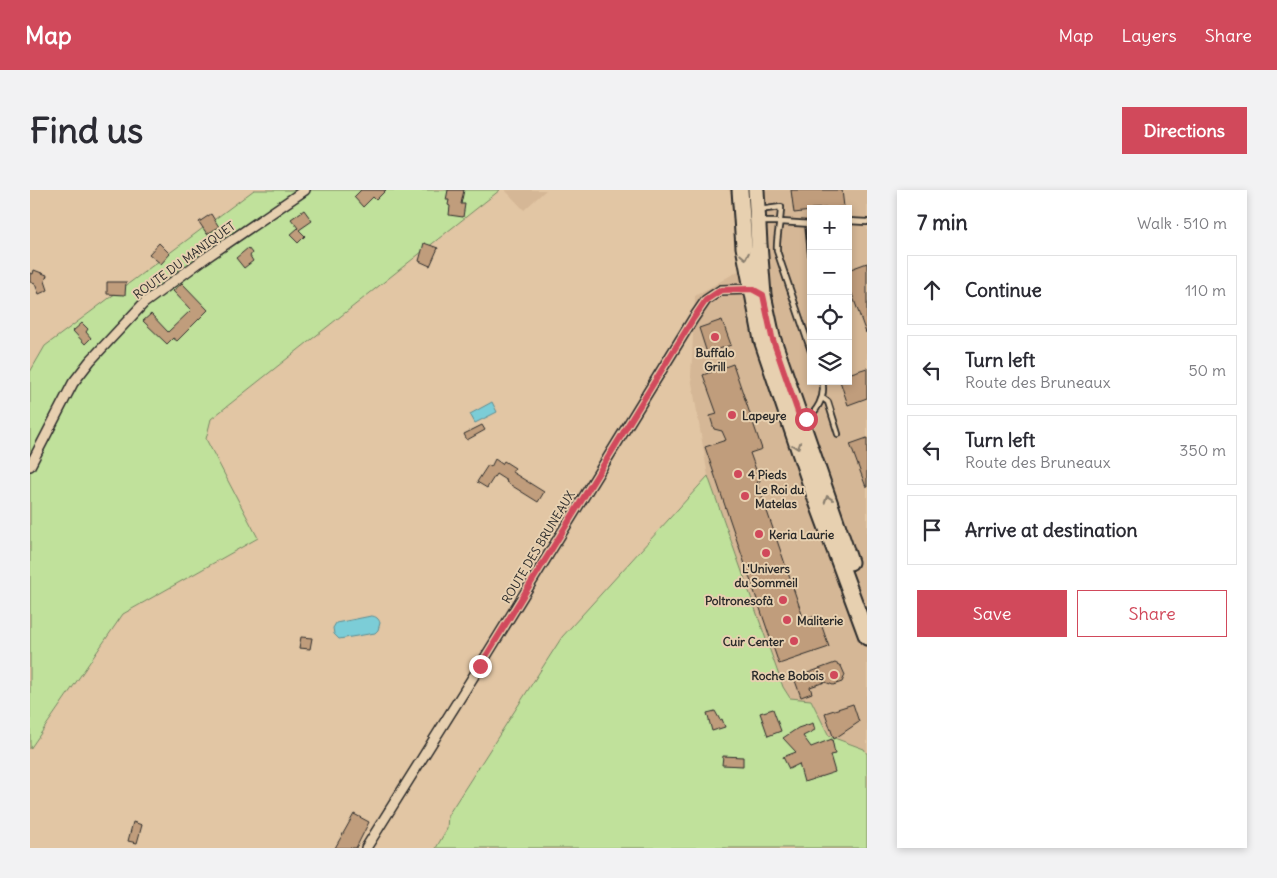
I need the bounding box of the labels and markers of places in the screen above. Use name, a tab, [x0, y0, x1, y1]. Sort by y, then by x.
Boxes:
marker: Buffalo Grill	[709, 331, 721, 343]
place label: Buffalo Grill	[696, 345, 735, 374]
place label: Lapeyre	[742, 408, 787, 424]
marker: Lapeyre	[726, 409, 738, 421]
place label: 4 Pieds	[748, 467, 787, 482]
marker: 4 Pieds	[732, 468, 744, 480]
place label: Le Roi du Matelas	[755, 482, 804, 511]
marker: Le Roi du Matelas	[739, 490, 751, 502]
place label: Keria Laurie	[769, 527, 835, 542]
marker: Keria Laurie	[753, 528, 765, 540]
marker: L'Univers du Sommeil	[760, 547, 772, 559]
place label: L'Univers du Sommeil	[734, 561, 798, 590]
place label: Poltronesofà	[705, 593, 773, 608]
marker: Poltronesofà	[777, 594, 789, 606]
place label: Maliterie	[797, 613, 844, 628]
marker: Maliterie	[781, 614, 793, 626]
place label: Cuir Center	[723, 634, 784, 649]
marker: Cuir Center	[788, 635, 800, 647]
place label: Roche Bobois	[751, 668, 825, 683]
marker: Roche Bobois	[828, 669, 840, 681]

